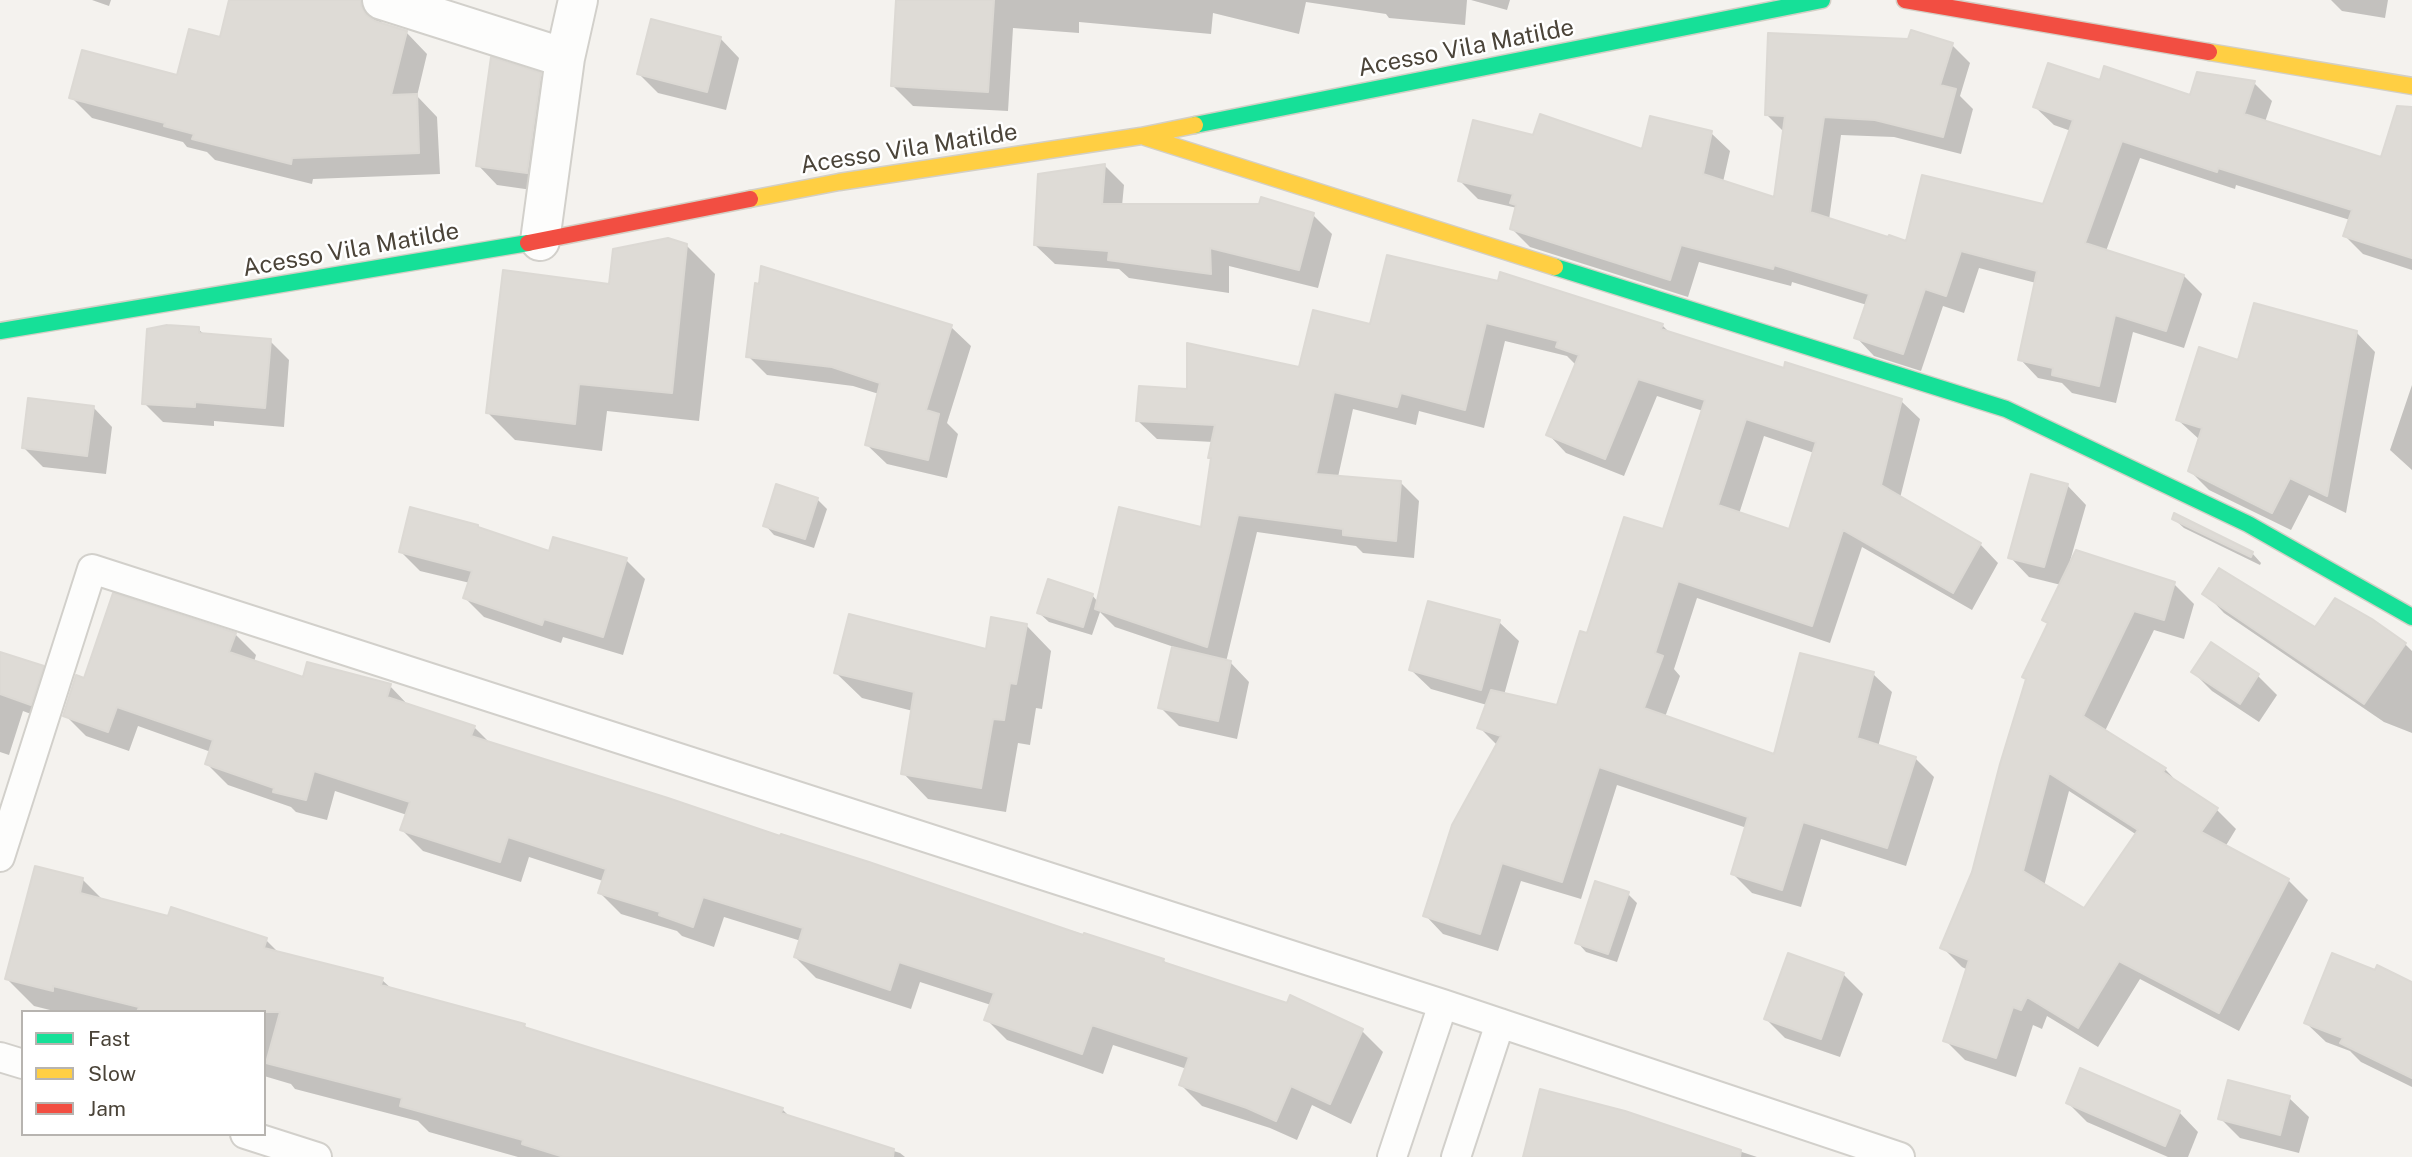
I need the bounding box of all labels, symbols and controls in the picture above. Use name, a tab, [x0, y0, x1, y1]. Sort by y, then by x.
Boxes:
street label: Acesso Vila Matilde	[1356, 13, 1576, 83]
street label: Acesso Vila Matilde	[798, 118, 1020, 180]
street label: Acesso Vila Matilde	[241, 217, 461, 283]
legend	[21, 1010, 266, 1136]
text: Fast	[88, 1026, 130, 1051]
text: Slow	[88, 1061, 136, 1086]
text: Jam	[88, 1096, 126, 1121]

